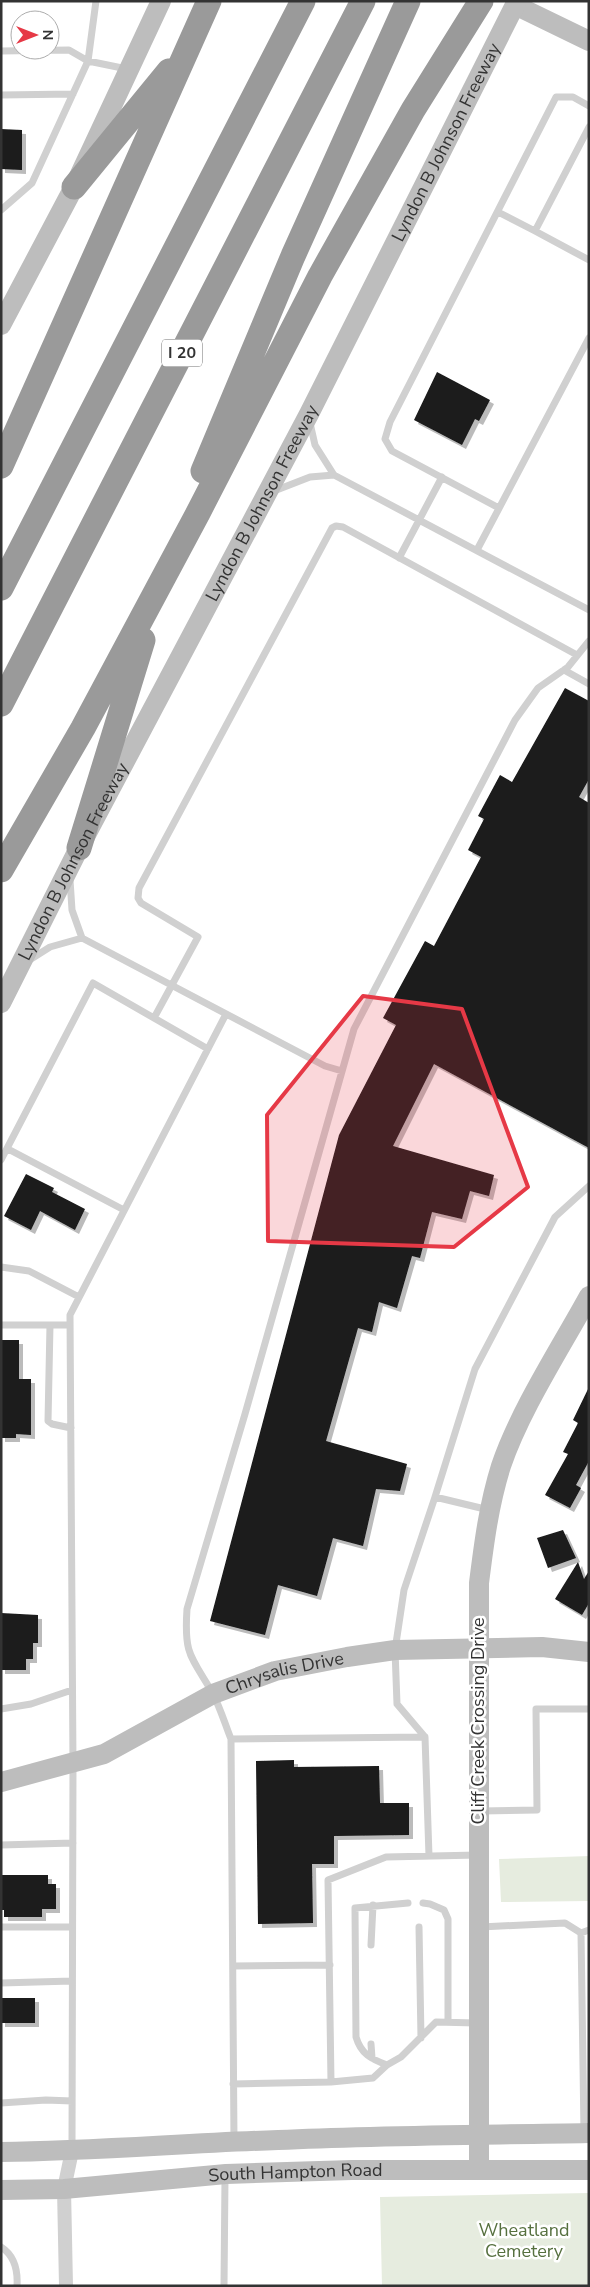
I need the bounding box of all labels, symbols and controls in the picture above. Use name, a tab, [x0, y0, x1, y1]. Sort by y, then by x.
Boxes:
north arrow	[10, 10, 60, 60]
text: N	[38, 30, 57, 40]
street label: Lyndon B Johnson Freeway	[386, 38, 506, 246]
road number: I 20	[162, 339, 202, 366]
street label: Lyndon B Johnson Freeway	[200, 400, 324, 606]
street label: Lyndon B Johnson Freeway	[12, 758, 135, 964]
street label: Cliff Creek Crossing Drive	[466, 1617, 490, 1825]
street label: Chrysalis Drive	[222, 1646, 346, 1700]
street label: South Hampton Road	[207, 2158, 382, 2188]
park label: Wheatland Cemetery	[478, 2218, 570, 2263]

